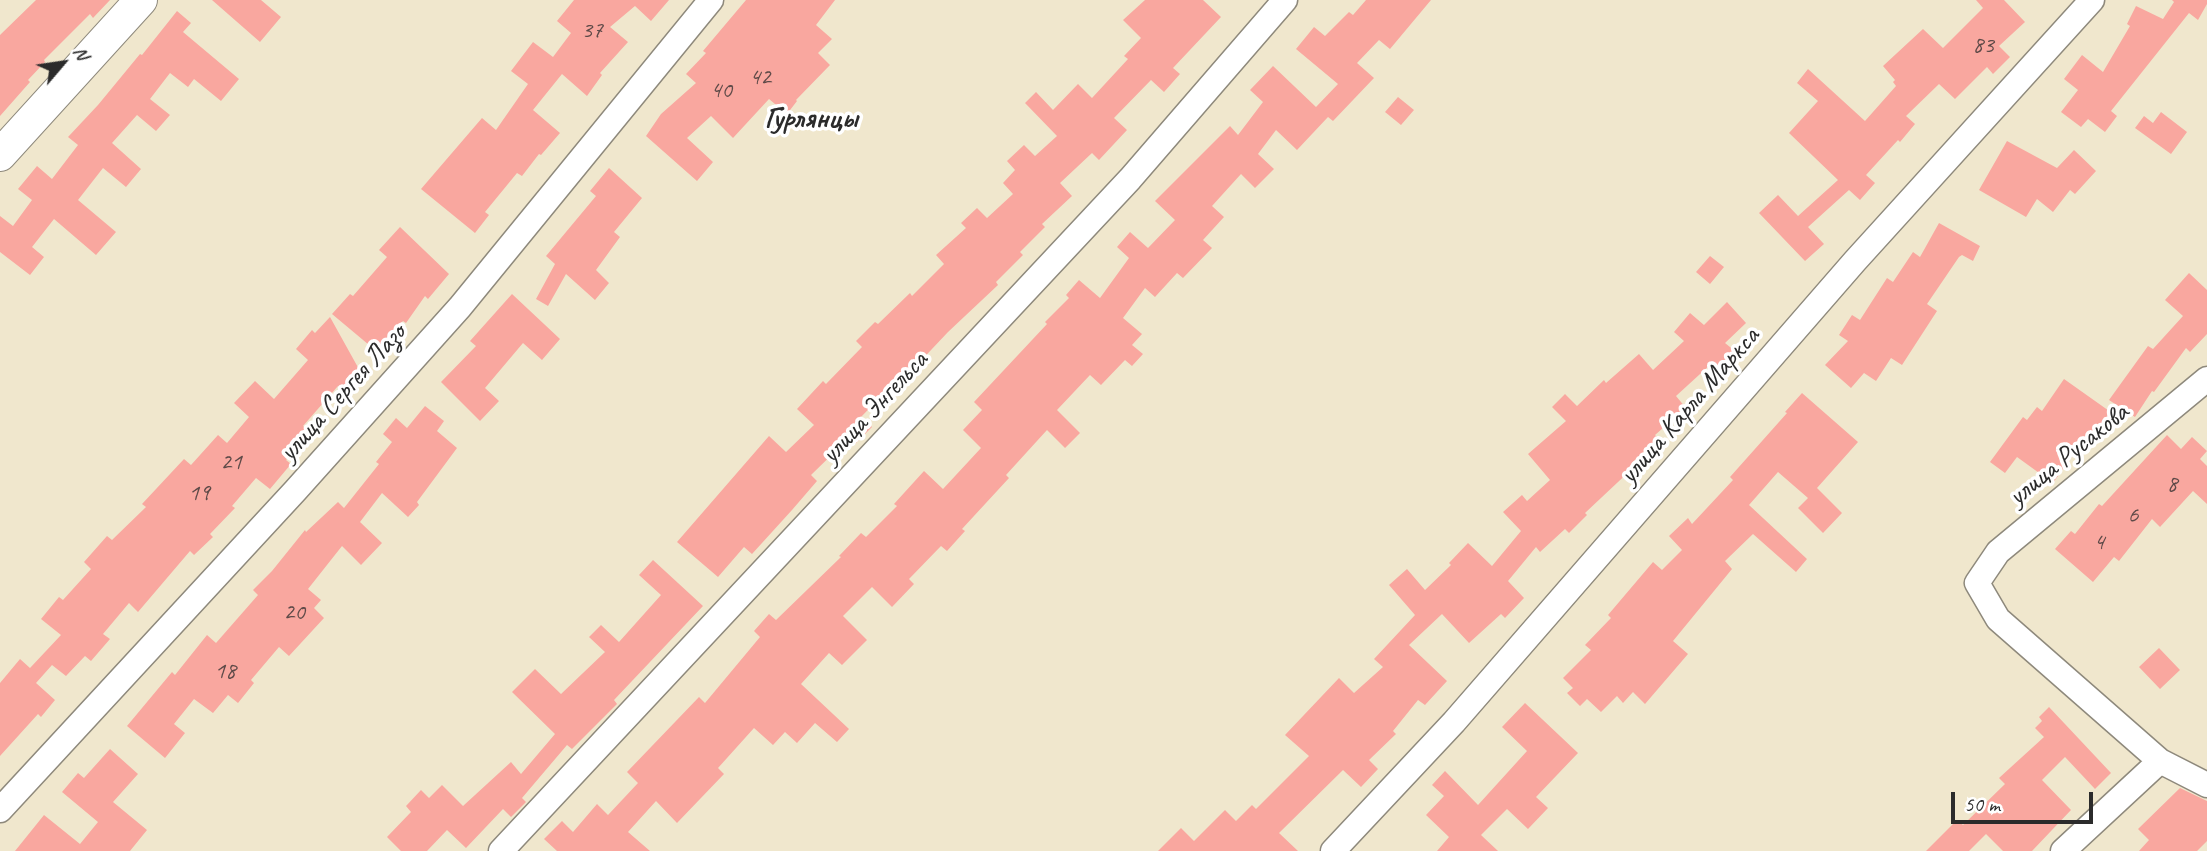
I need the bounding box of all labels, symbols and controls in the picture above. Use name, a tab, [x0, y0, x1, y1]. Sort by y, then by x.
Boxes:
house number: 37	[581, 17, 603, 45]
north arrow	[28, 28, 98, 98]
house number: 83	[1972, 32, 1994, 60]
text: N	[68, 42, 95, 64]
house number: 42	[749, 64, 771, 92]
house number: 40	[710, 77, 732, 105]
district label: Гурлянцы	[764, 101, 858, 137]
street label: улица Сергея Лазо	[272, 317, 414, 469]
street label: улица Карла Маркса	[1613, 321, 1767, 491]
street label: улица Энгельса	[814, 345, 936, 471]
street label: улица Русакова	[2002, 396, 2136, 514]
house number: 21	[220, 449, 242, 477]
house number: 8	[2167, 471, 2177, 499]
house number: 19	[188, 480, 210, 508]
house number: 6	[2128, 502, 2138, 530]
house number: 4	[2094, 529, 2104, 557]
house number: 20	[283, 599, 305, 627]
house number: 18	[214, 658, 236, 686]
scale bar	[1955, 778, 2097, 822]
text: 50 m	[1964, 791, 2000, 817]

